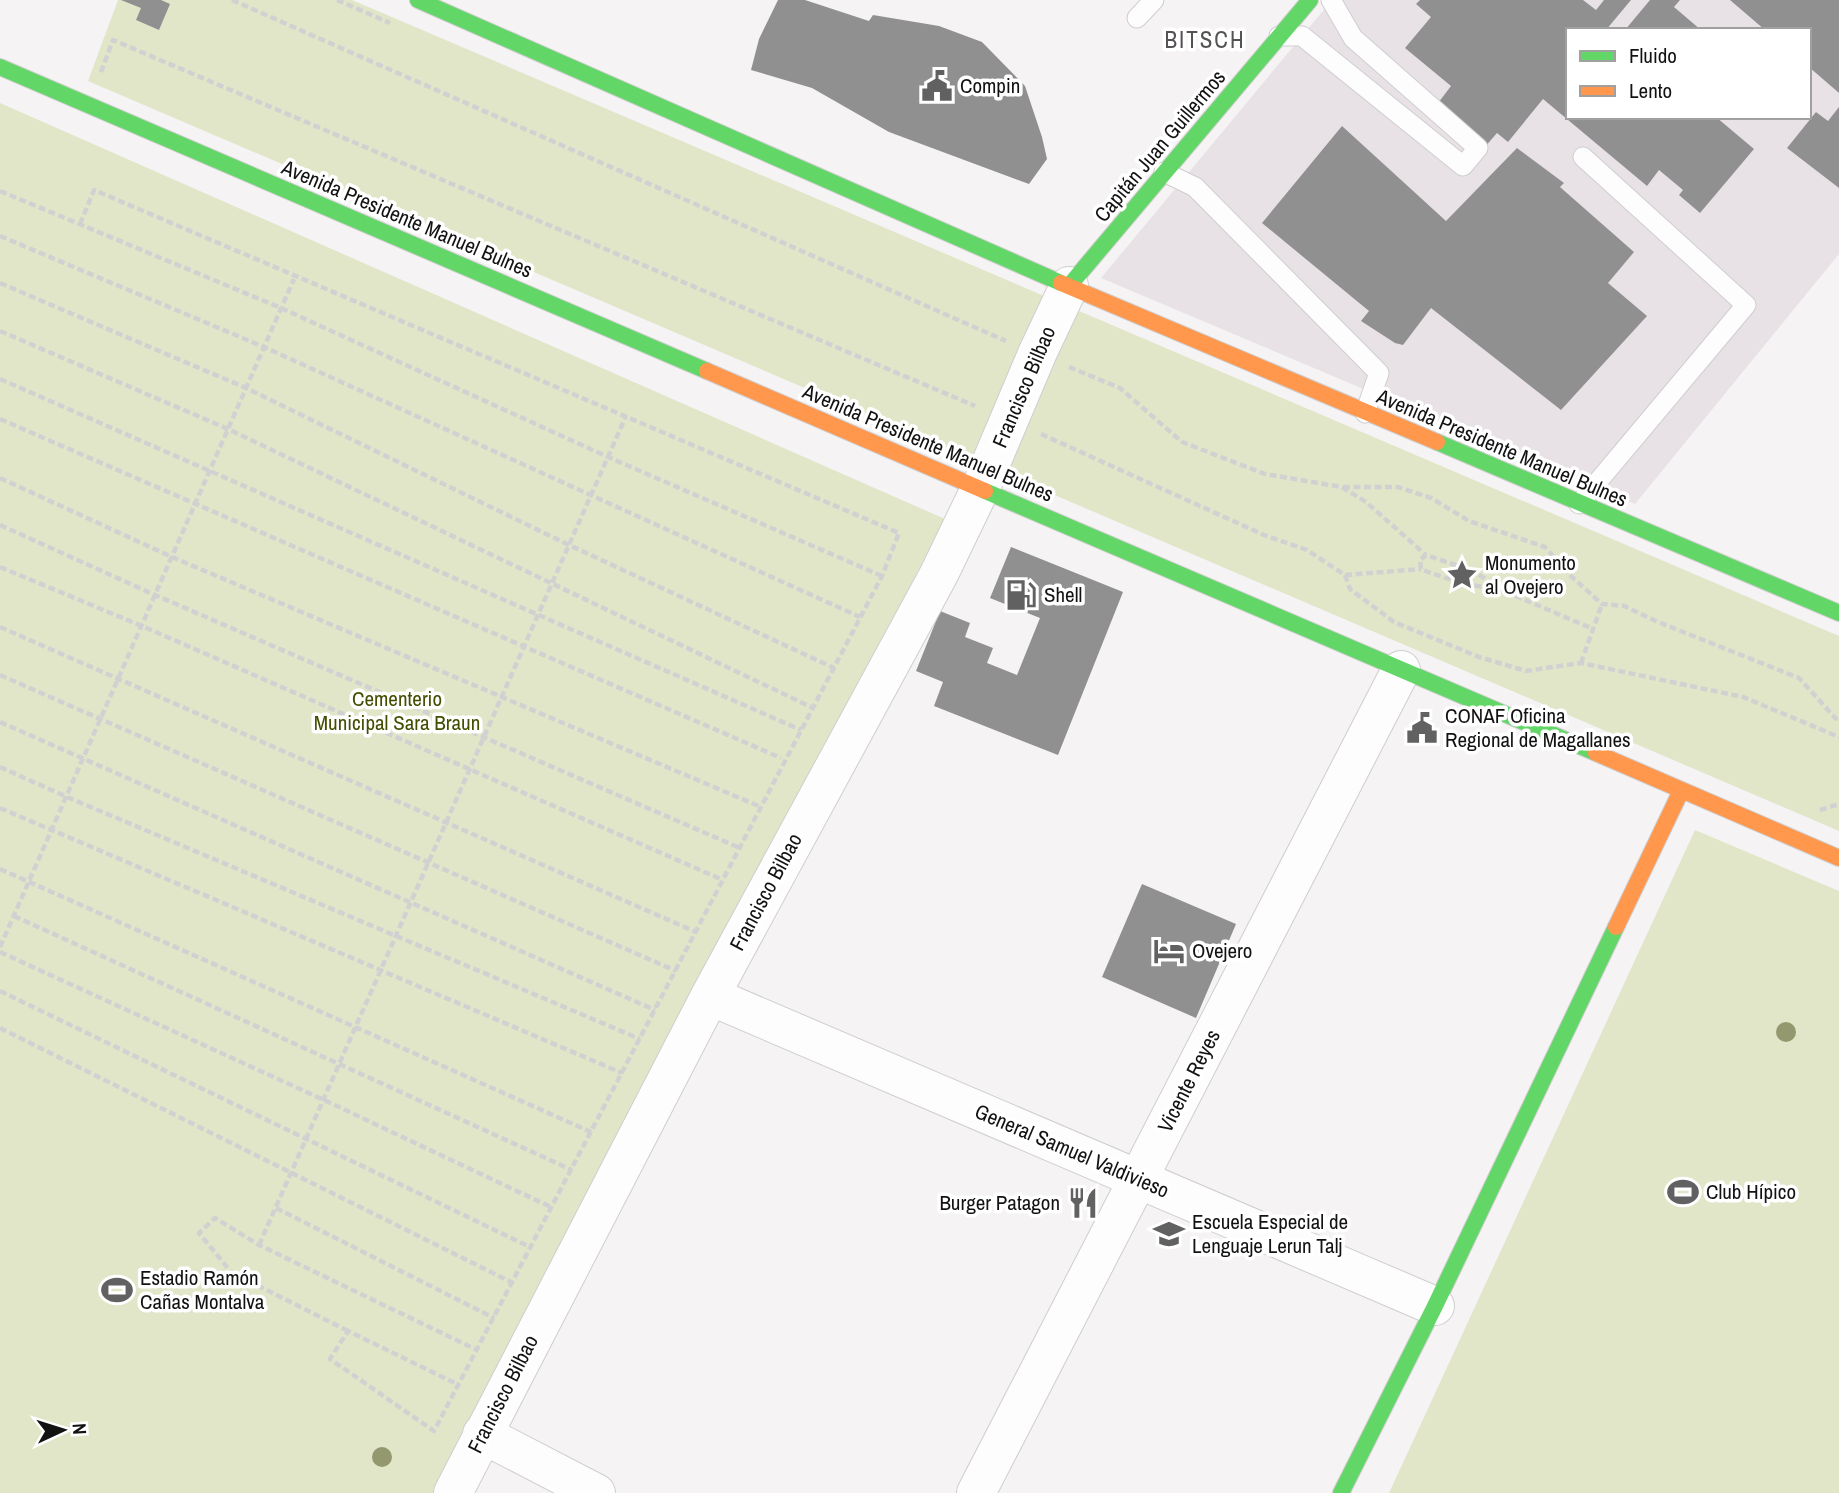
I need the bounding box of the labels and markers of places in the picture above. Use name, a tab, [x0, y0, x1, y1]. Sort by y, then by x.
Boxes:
public building icon: Compin	[920, 69, 954, 103]
place label: Compin	[960, 71, 1020, 100]
place label: Monumento al Ovejero	[1485, 548, 1576, 601]
place icon: Monumento al Ovejero	[1445, 558, 1479, 592]
fuel station icon: Shell	[1004, 578, 1038, 612]
place label: Shell	[1044, 580, 1082, 609]
place label: CONAF Oficina Regional de Magallanes	[1445, 701, 1631, 754]
public building icon: CONAF Oficina Regional de Magallanes	[1405, 711, 1439, 745]
hotel icon: Ovejero	[1152, 934, 1186, 968]
place label: Ovejero	[1192, 936, 1252, 965]
sports icon: Club Hípico	[1666, 1175, 1700, 1209]
place label: Club Hípico	[1706, 1177, 1796, 1206]
restaurant icon: Burger Patagon	[1066, 1186, 1100, 1220]
place label: Burger Patagon	[939, 1188, 1060, 1217]
place label: Escuela Especial de Lenguaje Lerun Talj	[1192, 1207, 1348, 1260]
school or university icon: Escuela Especial de Lenguaje Lerun Talj	[1152, 1217, 1186, 1251]
place label: Estadio Ramón Cañas Montalva	[140, 1263, 265, 1316]
sports icon: Estadio Ramón Cañas Montalva	[100, 1273, 134, 1307]

